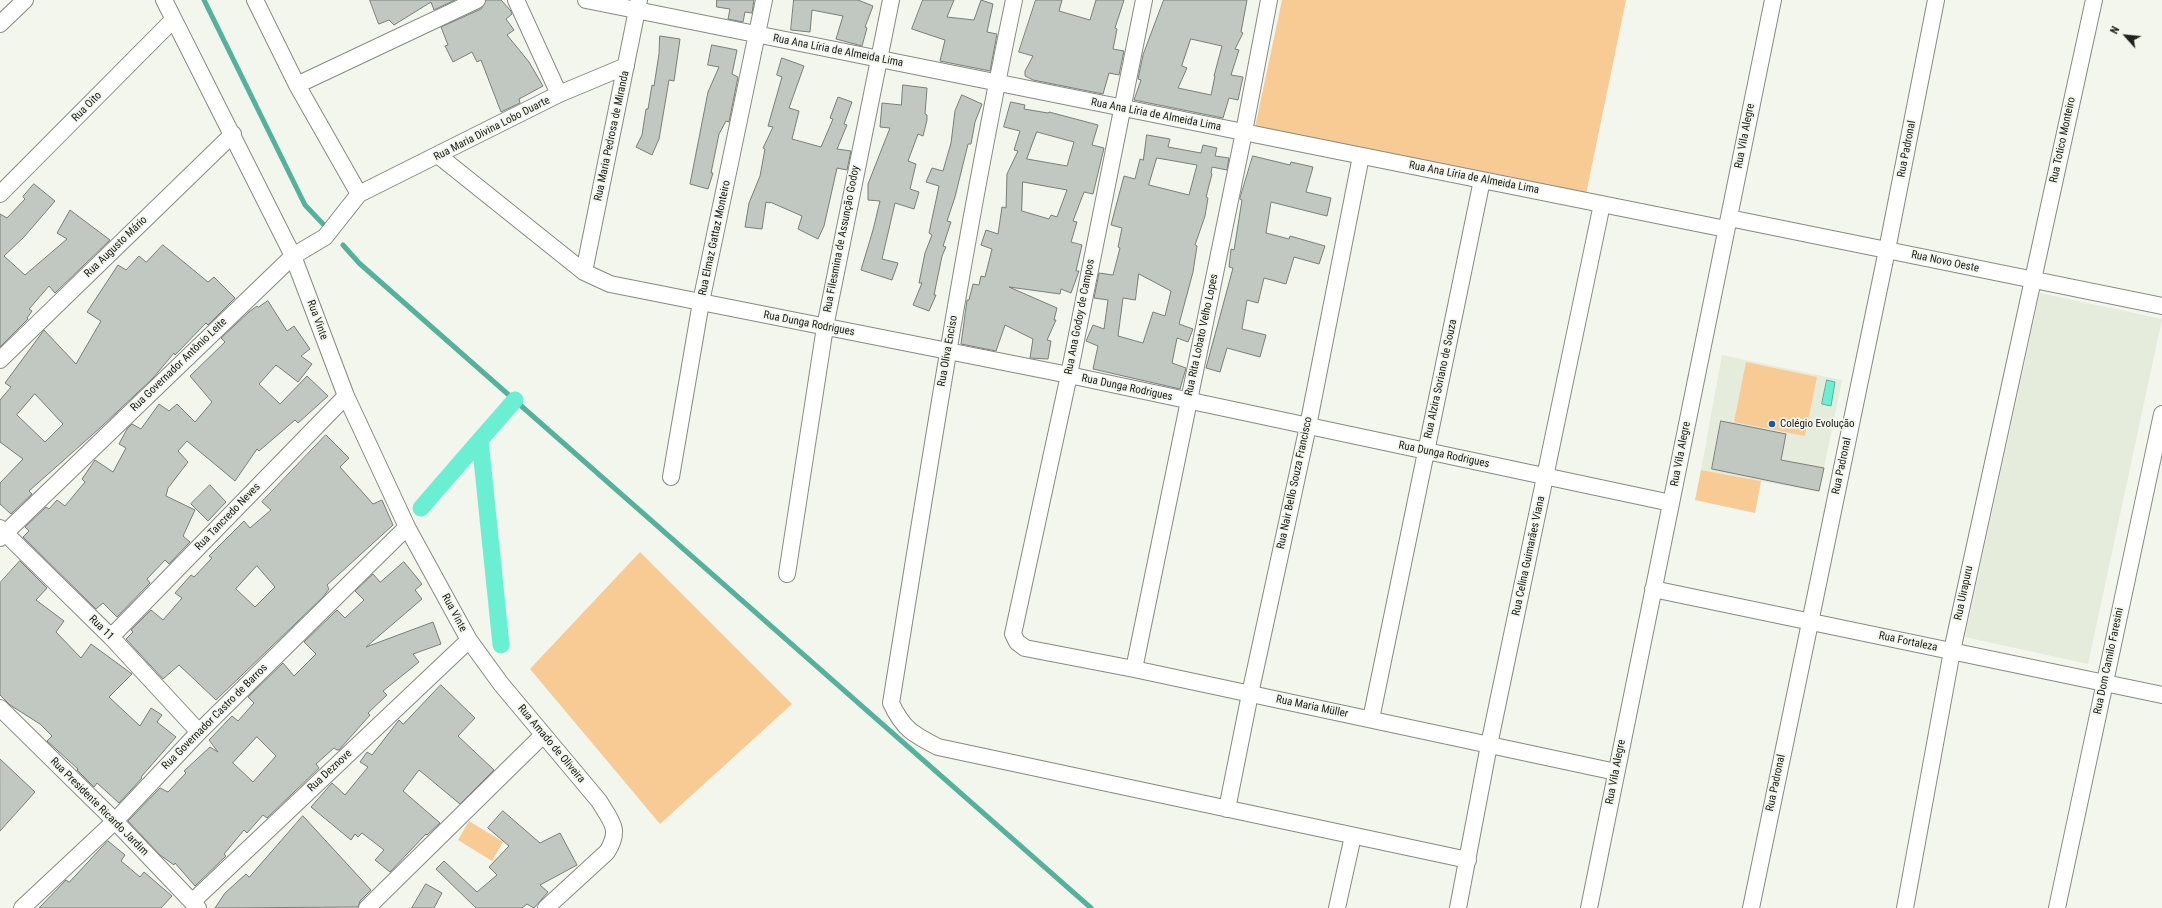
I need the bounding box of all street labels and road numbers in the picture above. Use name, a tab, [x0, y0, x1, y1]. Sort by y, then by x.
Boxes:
street label: Rua Ana Líria de Almeida Lima	[772, 32, 904, 70]
street label: Rua Maria Pedrosa de Miranda	[592, 70, 632, 202]
street label: Rua Oito	[69, 89, 105, 125]
street label: Rua Maria Divina Lobo Duarte	[432, 94, 552, 164]
street label: Rua Ana Líria de Almeida Lima	[1090, 96, 1222, 134]
street label: Rua Totico Monteiro	[2047, 96, 2079, 184]
street label: Rua Vila Alegre	[1732, 102, 1758, 170]
street label: Rua Padronal	[1895, 119, 1919, 179]
street label: Rua Ana Líria de Almeida Lima	[1408, 159, 1540, 197]
street label: Rua Filesmina de Assunção Godoy	[821, 164, 863, 314]
street label: Rua Elmaz Gattaz Monteiro	[696, 179, 734, 297]
street label: Rua Augusto Mário	[82, 214, 150, 280]
street label: Rua Novo Oeste	[1910, 248, 1980, 276]
street label: Rua Ana Godoy de Campos	[1062, 258, 1098, 376]
street label: Rua Rita Lobato Velho Lopes	[1183, 273, 1221, 397]
street label: Rua Vinte	[304, 298, 330, 342]
street label: Rua Dunga Rodrigues	[762, 309, 856, 339]
street label: Rua Oliva Enciso	[935, 314, 961, 388]
street label: Rua Governador Antônio Leite	[128, 315, 230, 415]
street label: Rua Alzira Soriano de Souza	[1422, 318, 1460, 440]
street label: Rua Dunga Rodrigues	[1080, 372, 1174, 404]
street label: Rua Nair Bello Souza Francisco	[1275, 416, 1315, 550]
street label: Rua Vila Alegre	[1668, 420, 1694, 488]
street label: Rua Padronal	[1830, 436, 1854, 496]
street label: Rua Dunga Rodrigues	[1397, 439, 1491, 471]
street label: Rua Tancredo Neves	[193, 481, 263, 553]
street label: Rua Celina Guimarães Viana	[1510, 495, 1548, 617]
street label: Rua Uirapuru	[1952, 565, 1976, 621]
street label: Rua Vinte	[438, 592, 470, 634]
street label: Rua Dom Camilo Faresini	[2091, 607, 2127, 715]
street label: Rua 11	[86, 613, 116, 643]
street label: Rua Fortaleza	[1877, 629, 1939, 655]
street label: Rua Governador Castro de Barros	[159, 661, 271, 773]
street label: Rua Maria Müller	[1275, 693, 1349, 721]
street label: Rua Amado de Oliveira	[514, 702, 588, 786]
street label: Rua Vila Alegre	[1603, 738, 1629, 806]
street label: Rua Deznove	[305, 747, 355, 795]
street label: Rua Padronal	[1764, 753, 1788, 813]
street label: Rua Presidente Ricardo Jardim	[47, 755, 151, 859]

